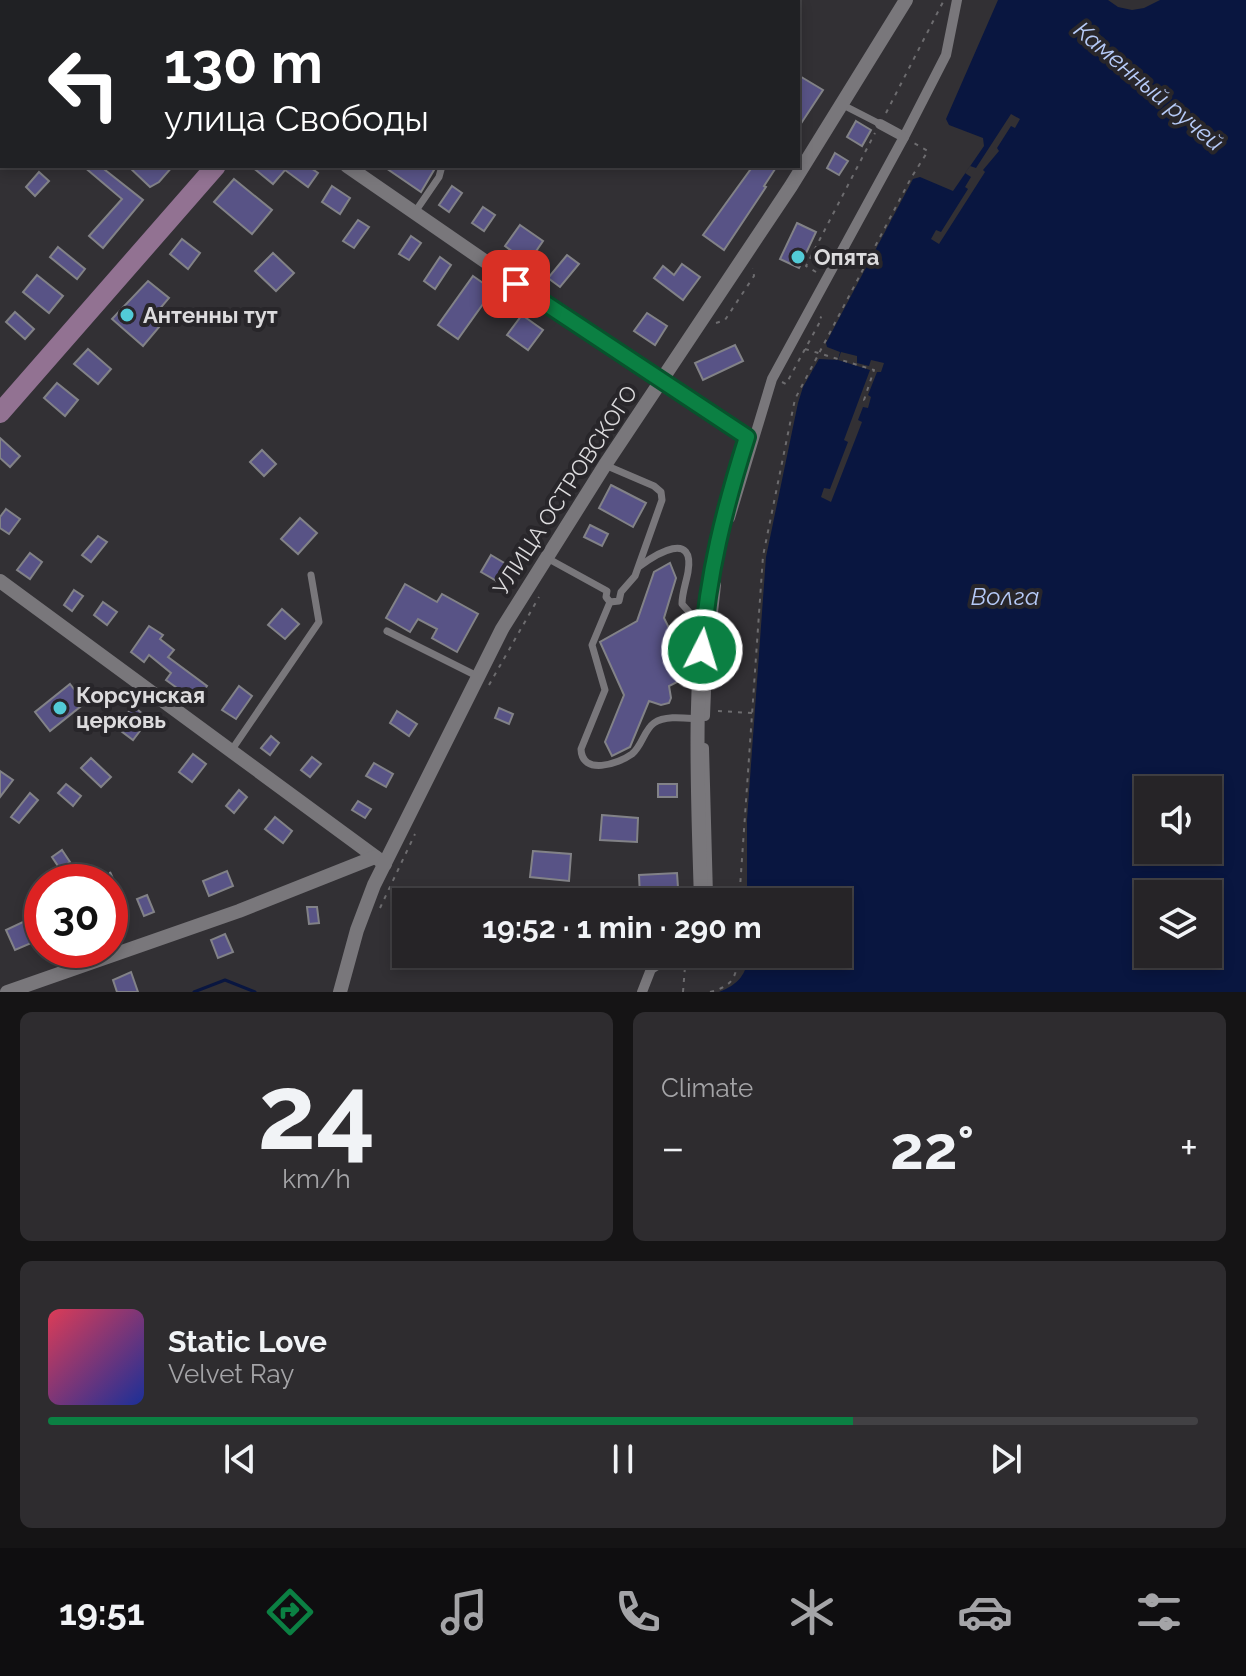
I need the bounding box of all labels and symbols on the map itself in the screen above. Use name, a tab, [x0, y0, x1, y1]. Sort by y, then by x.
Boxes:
water label: Каменный ручей	[1068, 15, 1230, 157]
place label: Опята	[814, 244, 879, 270]
marker: Опята	[789, 248, 807, 266]
pin	[482, 250, 550, 318]
place label: Антенны тут	[143, 302, 278, 328]
marker: Антенны тут	[118, 306, 136, 324]
street label: УЛИЦА ОСТРОВСКОГО	[487, 380, 643, 600]
water label: Волга	[971, 582, 1039, 611]
position arrow	[660, 608, 744, 692]
place label: Корсунская церковь	[76, 682, 205, 733]
marker: Корсунская церковь	[51, 699, 69, 717]
speed limit sign: 30	[24, 864, 128, 968]

